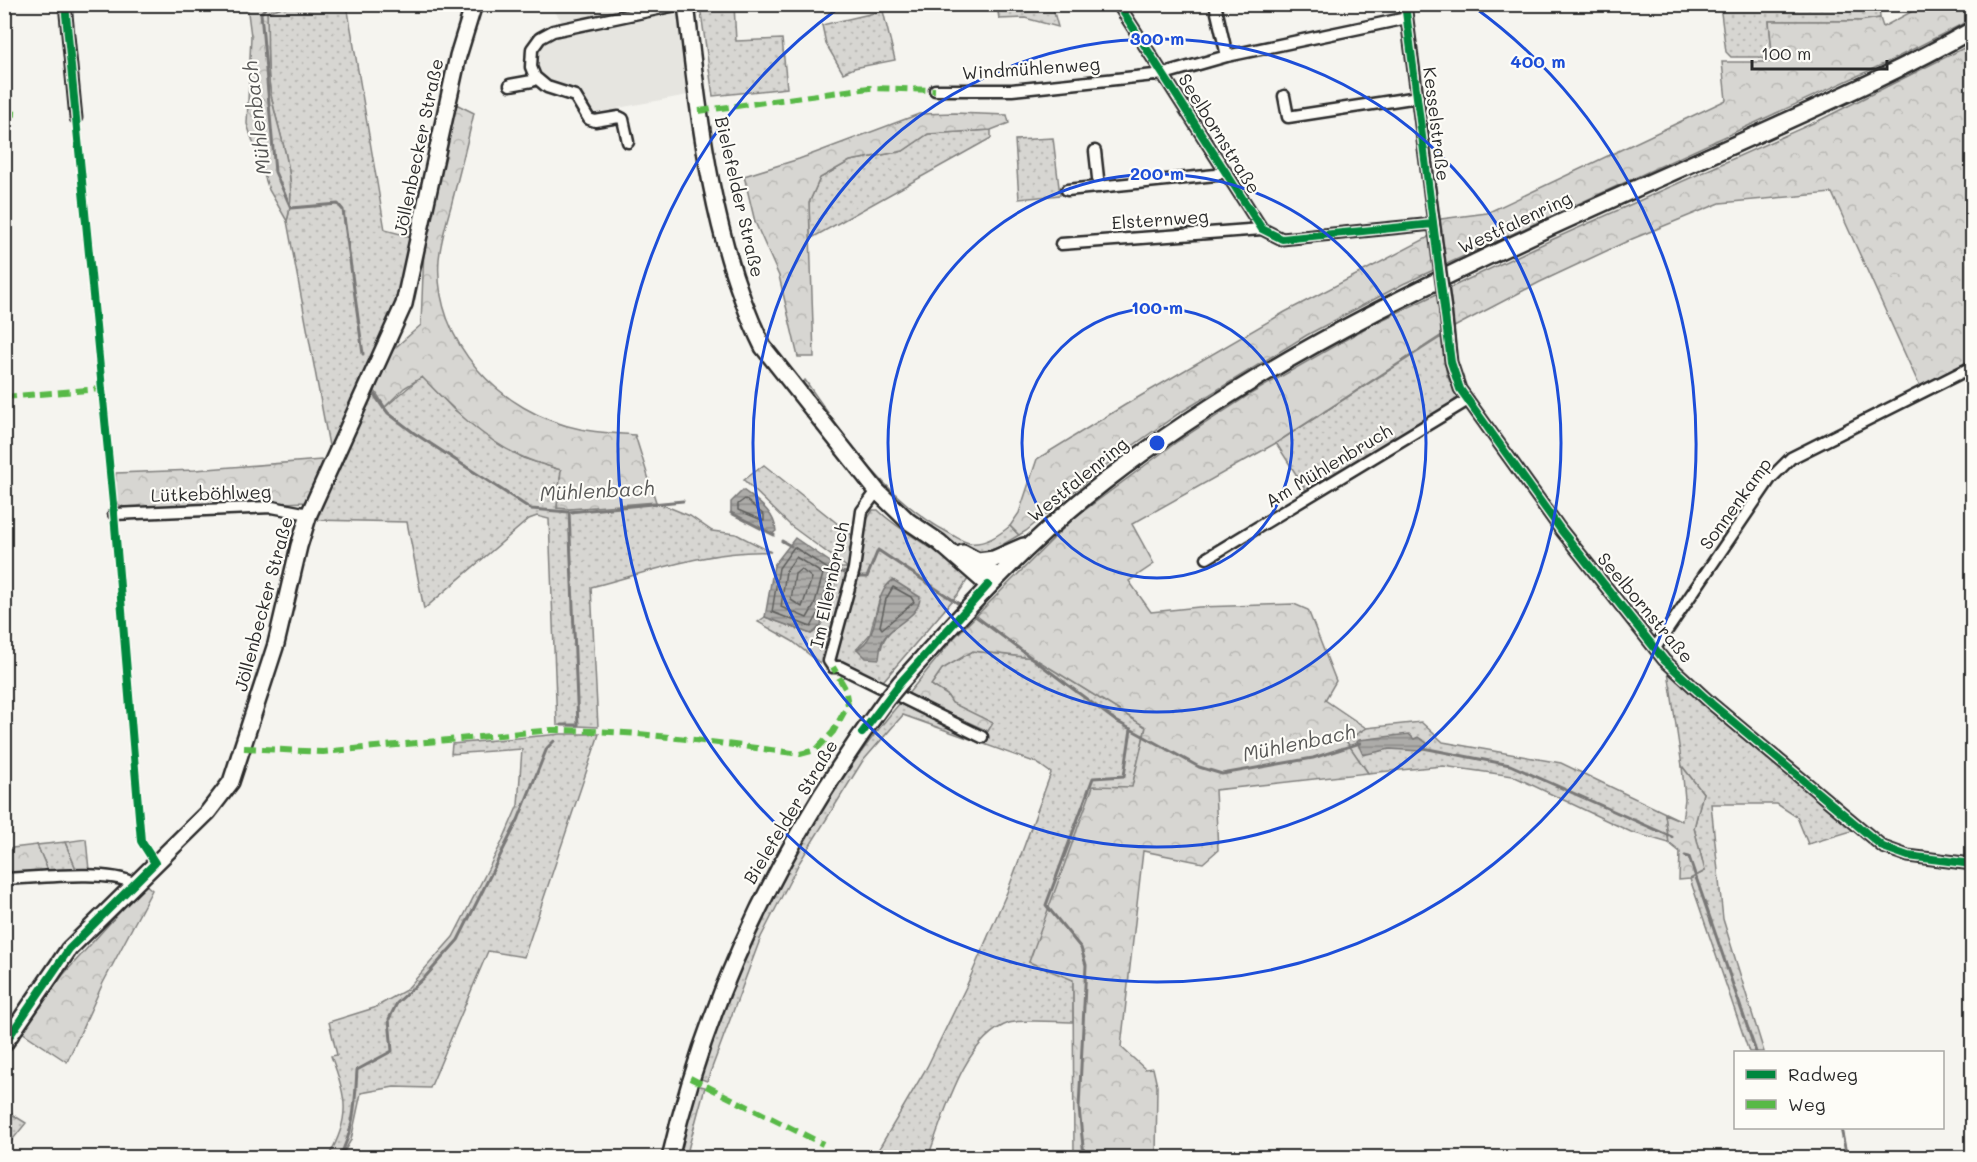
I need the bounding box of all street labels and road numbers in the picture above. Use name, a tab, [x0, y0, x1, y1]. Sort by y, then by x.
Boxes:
street label: Windmühlenweg	[961, 51, 1101, 85]
street label: Jöllenbecker Straße	[388, 56, 448, 237]
street label: Kesselstraße	[1418, 65, 1456, 182]
street label: Seelbornstraße	[1173, 69, 1266, 198]
street label: Bielefelder Straße	[710, 114, 770, 280]
street label: Westfalenring	[1454, 185, 1575, 259]
street label: Elsternweg	[1111, 204, 1209, 234]
street label: Am Mühlenbruch	[1261, 418, 1396, 512]
street label: Westfalenring	[1022, 431, 1132, 527]
street label: Sonnenkamp	[1694, 453, 1777, 554]
street label: Lütkeböhlweg	[150, 479, 271, 507]
street label: Jöllenbecker Straße	[228, 514, 298, 694]
street label: Im Ellernbruch	[804, 519, 854, 650]
street label: Seelbornstraße	[1592, 547, 1699, 668]
street label: Bielefelder Straße	[738, 735, 843, 888]

